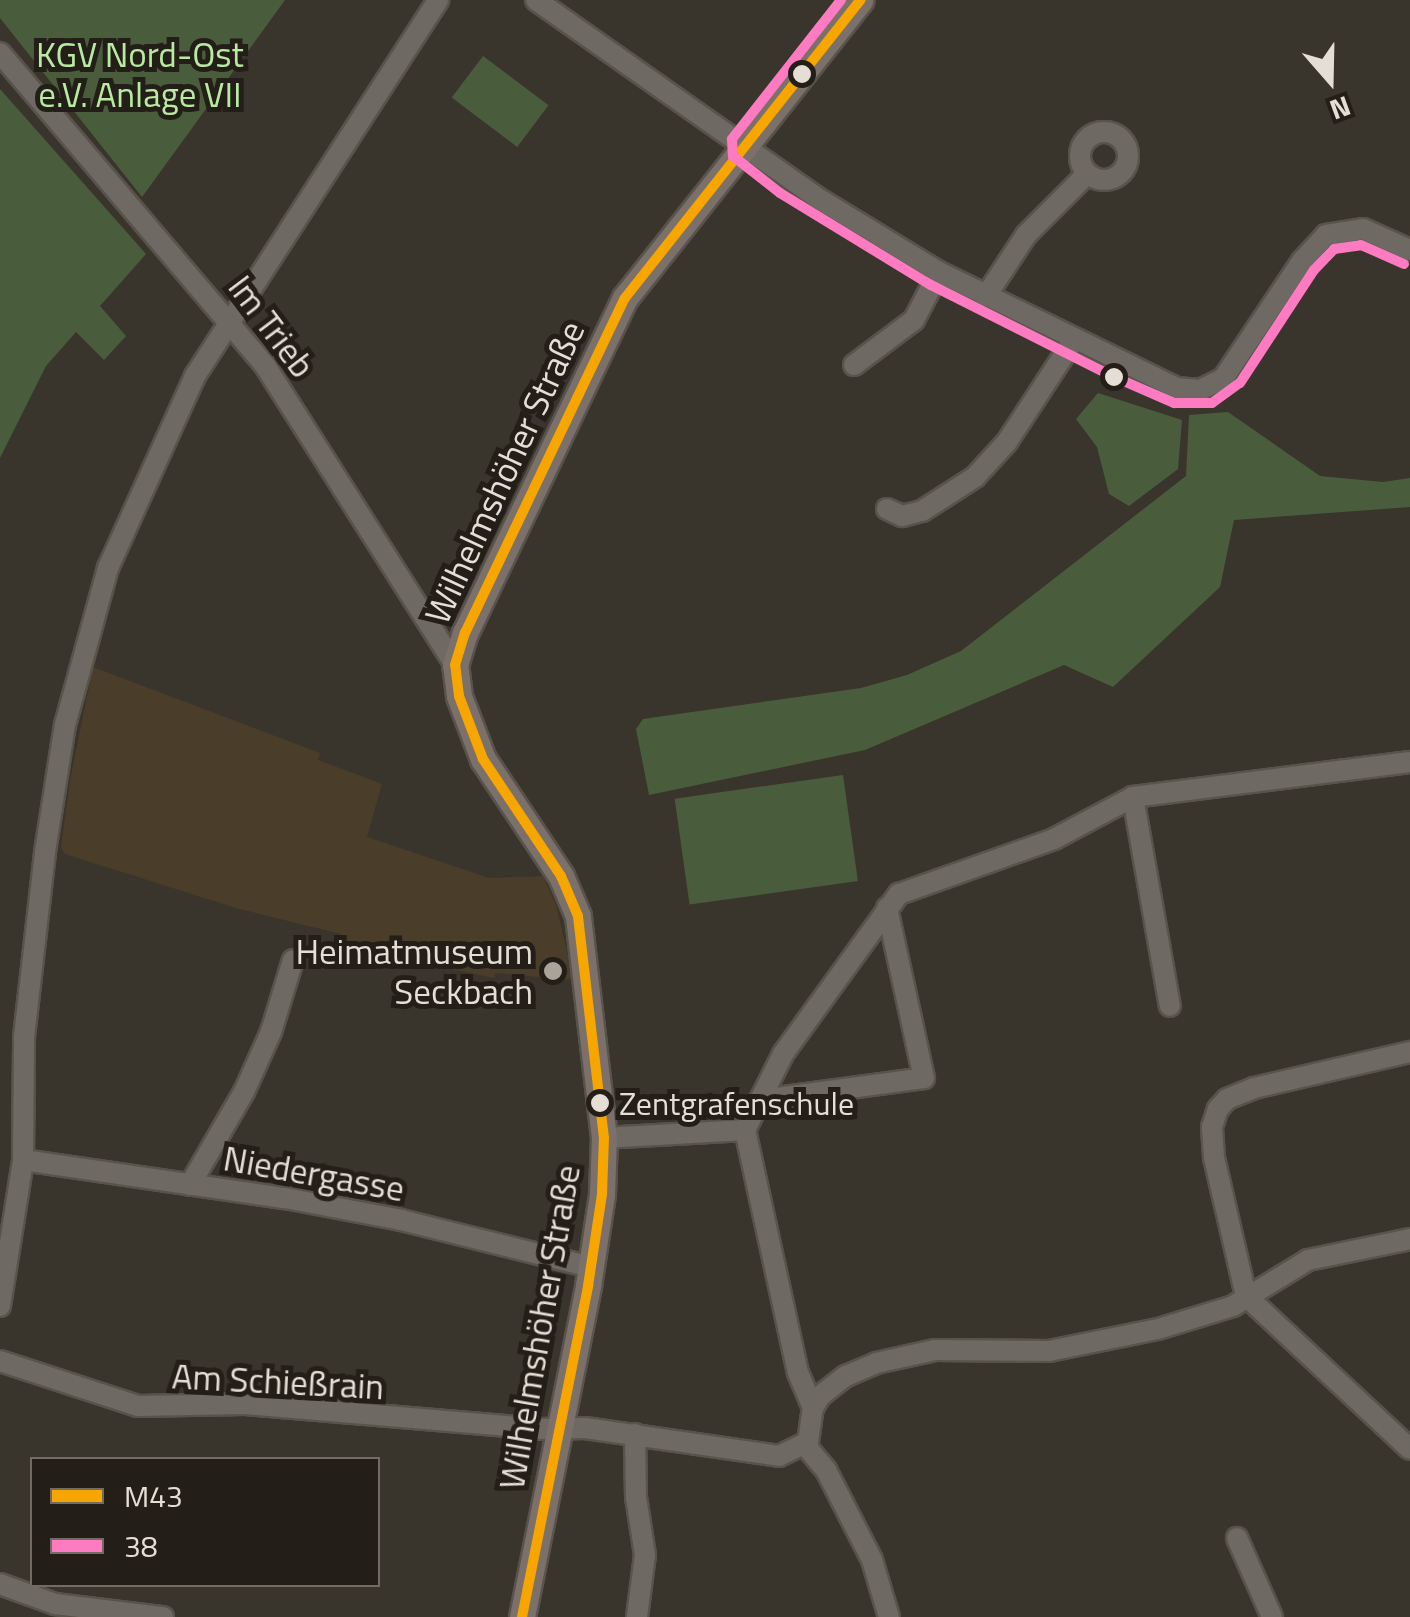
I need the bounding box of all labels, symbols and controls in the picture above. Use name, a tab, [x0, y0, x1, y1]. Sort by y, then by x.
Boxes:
north arrow	[1280, 30, 1380, 130]
park label: KGV Nord-Ost e.V. Anlage VII	[36, 33, 244, 115]
unlabelled marker	[792, 64, 812, 84]
text: N	[1324, 85, 1357, 132]
street label: Im Trieb	[220, 267, 324, 385]
street label: Wilhelmshöher Straße	[415, 314, 593, 630]
unlabelled marker	[1104, 367, 1124, 387]
place label: Heimatmuseum Seckbach	[295, 930, 533, 1012]
marker: Heimatmuseum Seckbach	[542, 960, 564, 982]
place label: Zentgrafenschule	[619, 1084, 854, 1122]
marker: Zentgrafenschule	[590, 1093, 610, 1113]
street label: Niedergasse	[220, 1136, 408, 1210]
street label: Wilhelmshöher Straße	[490, 1161, 588, 1493]
street label: Am Schießrain	[171, 1354, 385, 1408]
legend	[30, 1457, 380, 1587]
text: M43	[124, 1473, 183, 1519]
text: 38	[124, 1523, 158, 1569]

